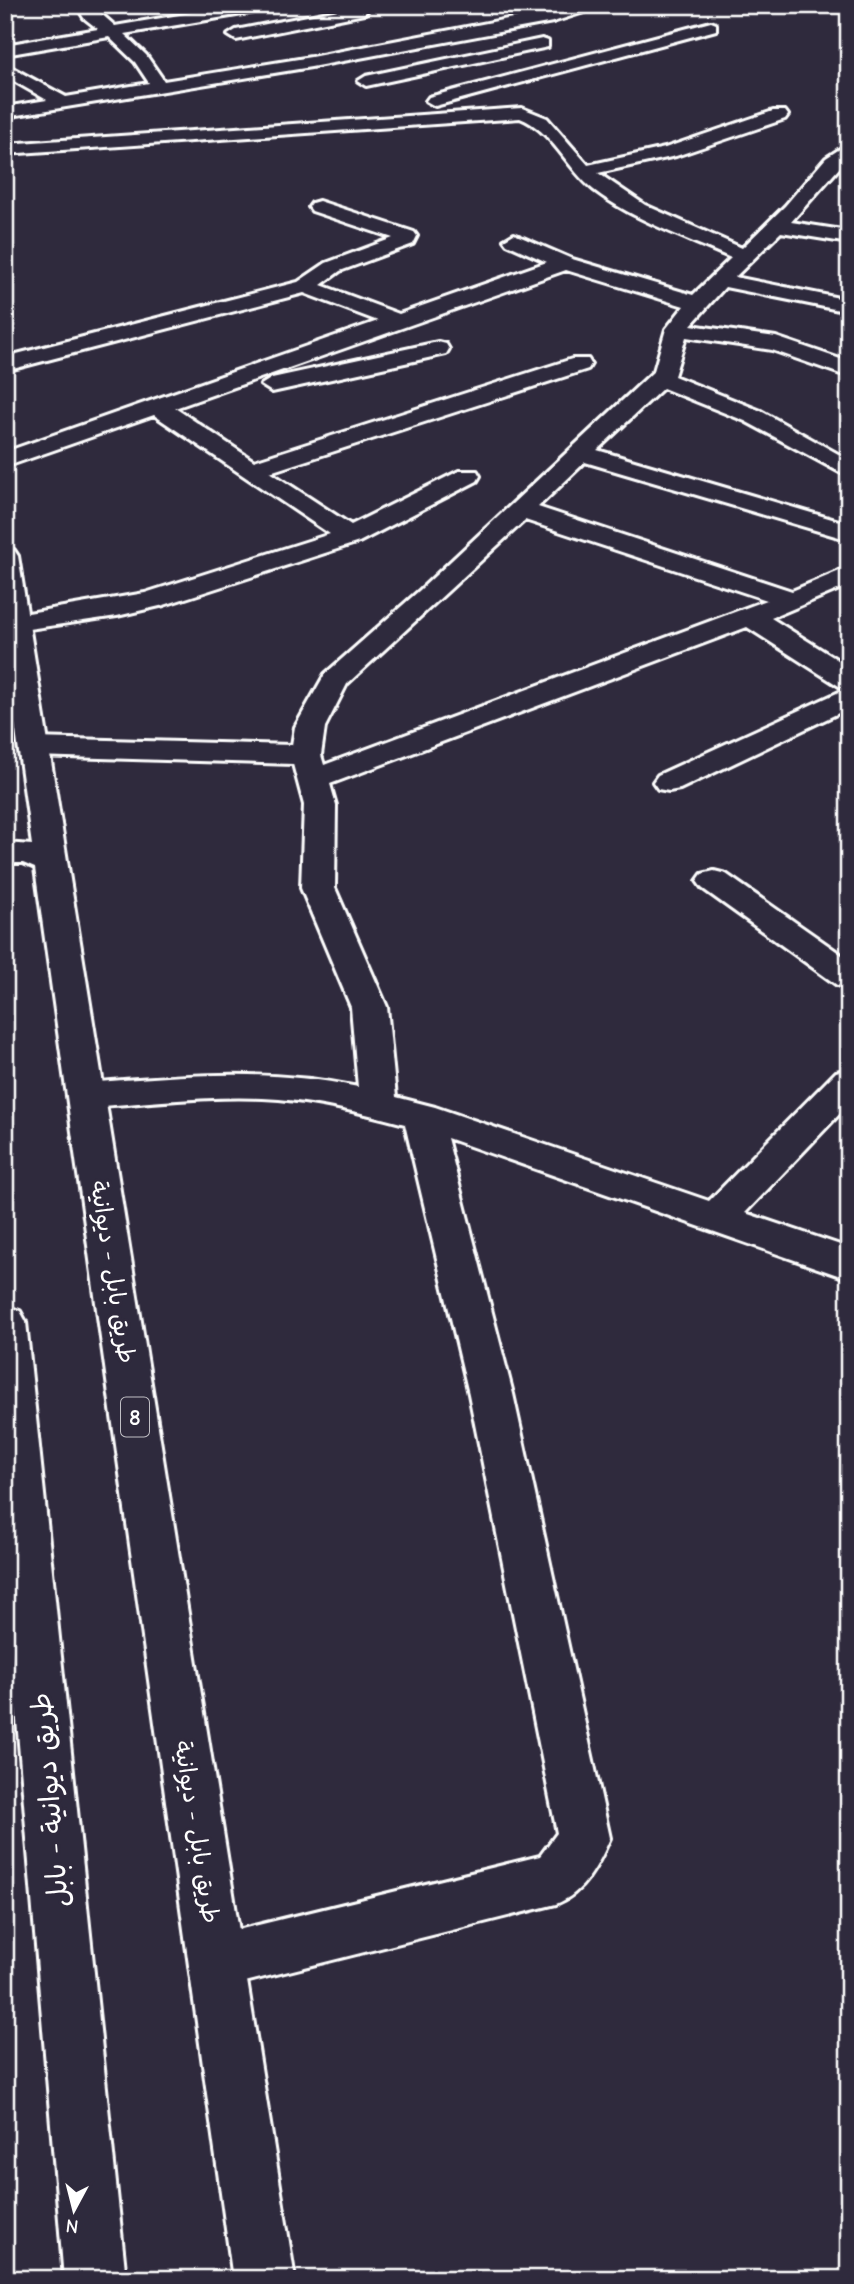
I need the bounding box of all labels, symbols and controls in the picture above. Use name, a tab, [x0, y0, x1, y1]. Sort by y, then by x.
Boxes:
street label: طريق بابل - ديوانية	[84, 1179, 141, 1366]
road number: 8	[121, 1398, 149, 1436]
street label: طريق ديوانية - بابل	[25, 1691, 76, 1909]
street label: طريق بابل - ديوانية	[168, 1739, 225, 1926]
north arrow	[38, 2176, 108, 2246]
text: N	[65, 2214, 80, 2238]

